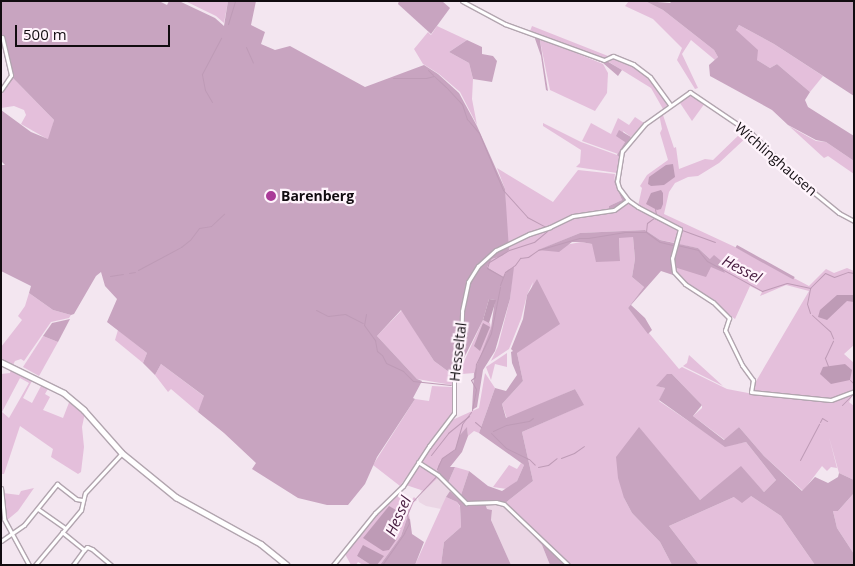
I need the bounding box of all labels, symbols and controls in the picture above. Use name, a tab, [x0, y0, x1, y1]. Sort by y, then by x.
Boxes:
scale bar	[18, 15, 172, 47]
text: 500 m	[23, 24, 67, 44]
street label: Wichlinghausen	[732, 119, 820, 199]
place label: Barenberg	[281, 188, 354, 204]
marker: Barenberg	[265, 190, 277, 202]
water label: Hessel	[719, 251, 765, 287]
street label: Hesseltal	[446, 322, 470, 382]
water label: Hessel	[381, 493, 415, 539]

